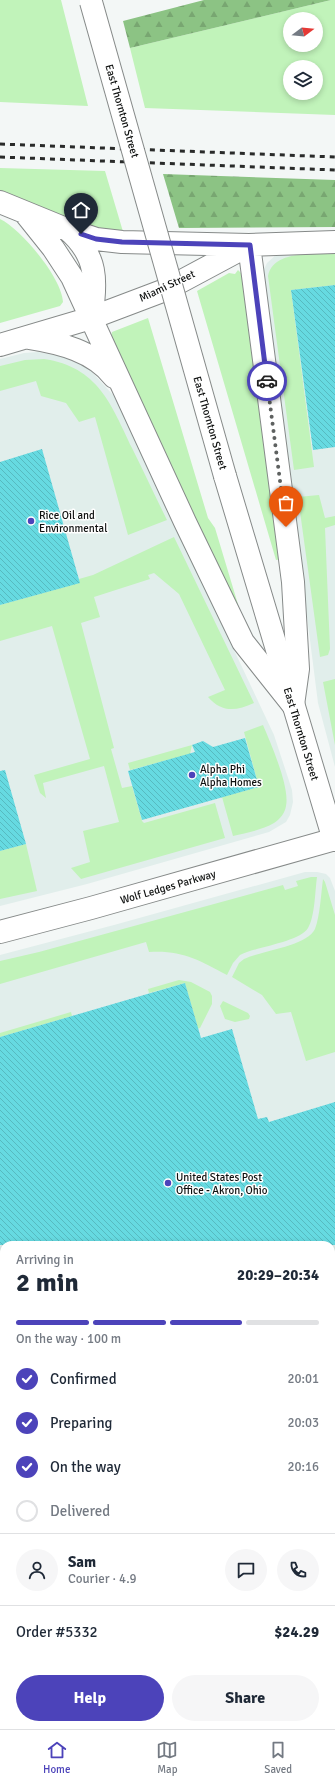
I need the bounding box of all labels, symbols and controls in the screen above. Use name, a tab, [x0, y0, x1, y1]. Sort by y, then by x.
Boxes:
north arrow	[283, 12, 323, 52]
map controls	[283, 12, 323, 100]
button: layers	[283, 60, 323, 100]
street label: East Thornton Street	[102, 63, 142, 159]
pin	[64, 193, 98, 234]
icon: home	[70, 199, 92, 221]
street label: Miami Street	[137, 267, 197, 305]
courier	[247, 361, 287, 401]
icon: car	[256, 370, 278, 392]
street label: East Thornton Street	[190, 375, 230, 471]
pin	[269, 486, 303, 527]
icon: bag	[275, 492, 297, 514]
place label: Rice Oil and Environmental	[39, 509, 107, 535]
marker: Rice Oil and Environmental	[26, 516, 36, 526]
street label: East Thornton Street	[281, 686, 321, 782]
place label: Alpha Phi Alpha Homes	[200, 763, 262, 789]
marker: Alpha Phi Alpha Homes	[187, 770, 197, 780]
street label: Wolf Ledges Parkway	[119, 867, 218, 907]
place label: United States Post Office - Akron, Ohio	[176, 1171, 268, 1197]
marker: United States Post Office - Akron, Ohio	[163, 1178, 173, 1188]
text: Arriving in	[16, 1252, 74, 1268]
text: 20:29–20:34	[237, 1266, 319, 1284]
text: 2 min	[16, 1267, 79, 1299]
text: On the way · 100 m	[16, 1331, 121, 1347]
icon: check	[16, 1368, 38, 1390]
text: Confirmed	[50, 1370, 117, 1388]
text: 20:01	[287, 1371, 319, 1387]
icon: check	[16, 1412, 38, 1434]
text: Preparing	[50, 1414, 113, 1432]
text: 20:03	[287, 1415, 319, 1431]
icon: check	[16, 1456, 38, 1478]
text: On the way	[50, 1458, 121, 1476]
text: 20:16	[287, 1459, 319, 1475]
text: Delivered	[50, 1502, 110, 1520]
button: person	[16, 1549, 58, 1591]
button: chat	[225, 1549, 267, 1591]
button: phone	[277, 1549, 319, 1591]
text: Sam	[68, 1553, 96, 1571]
text: Courier · 4.9	[68, 1571, 137, 1587]
text: Order #5332	[16, 1623, 98, 1641]
text: $24.29	[274, 1623, 319, 1641]
button: Help	[16, 1675, 164, 1721]
button: Share	[172, 1675, 319, 1721]
tab: Home	[43, 1739, 70, 1776]
tab: Map	[156, 1739, 178, 1776]
tab: Saved	[264, 1739, 292, 1776]

